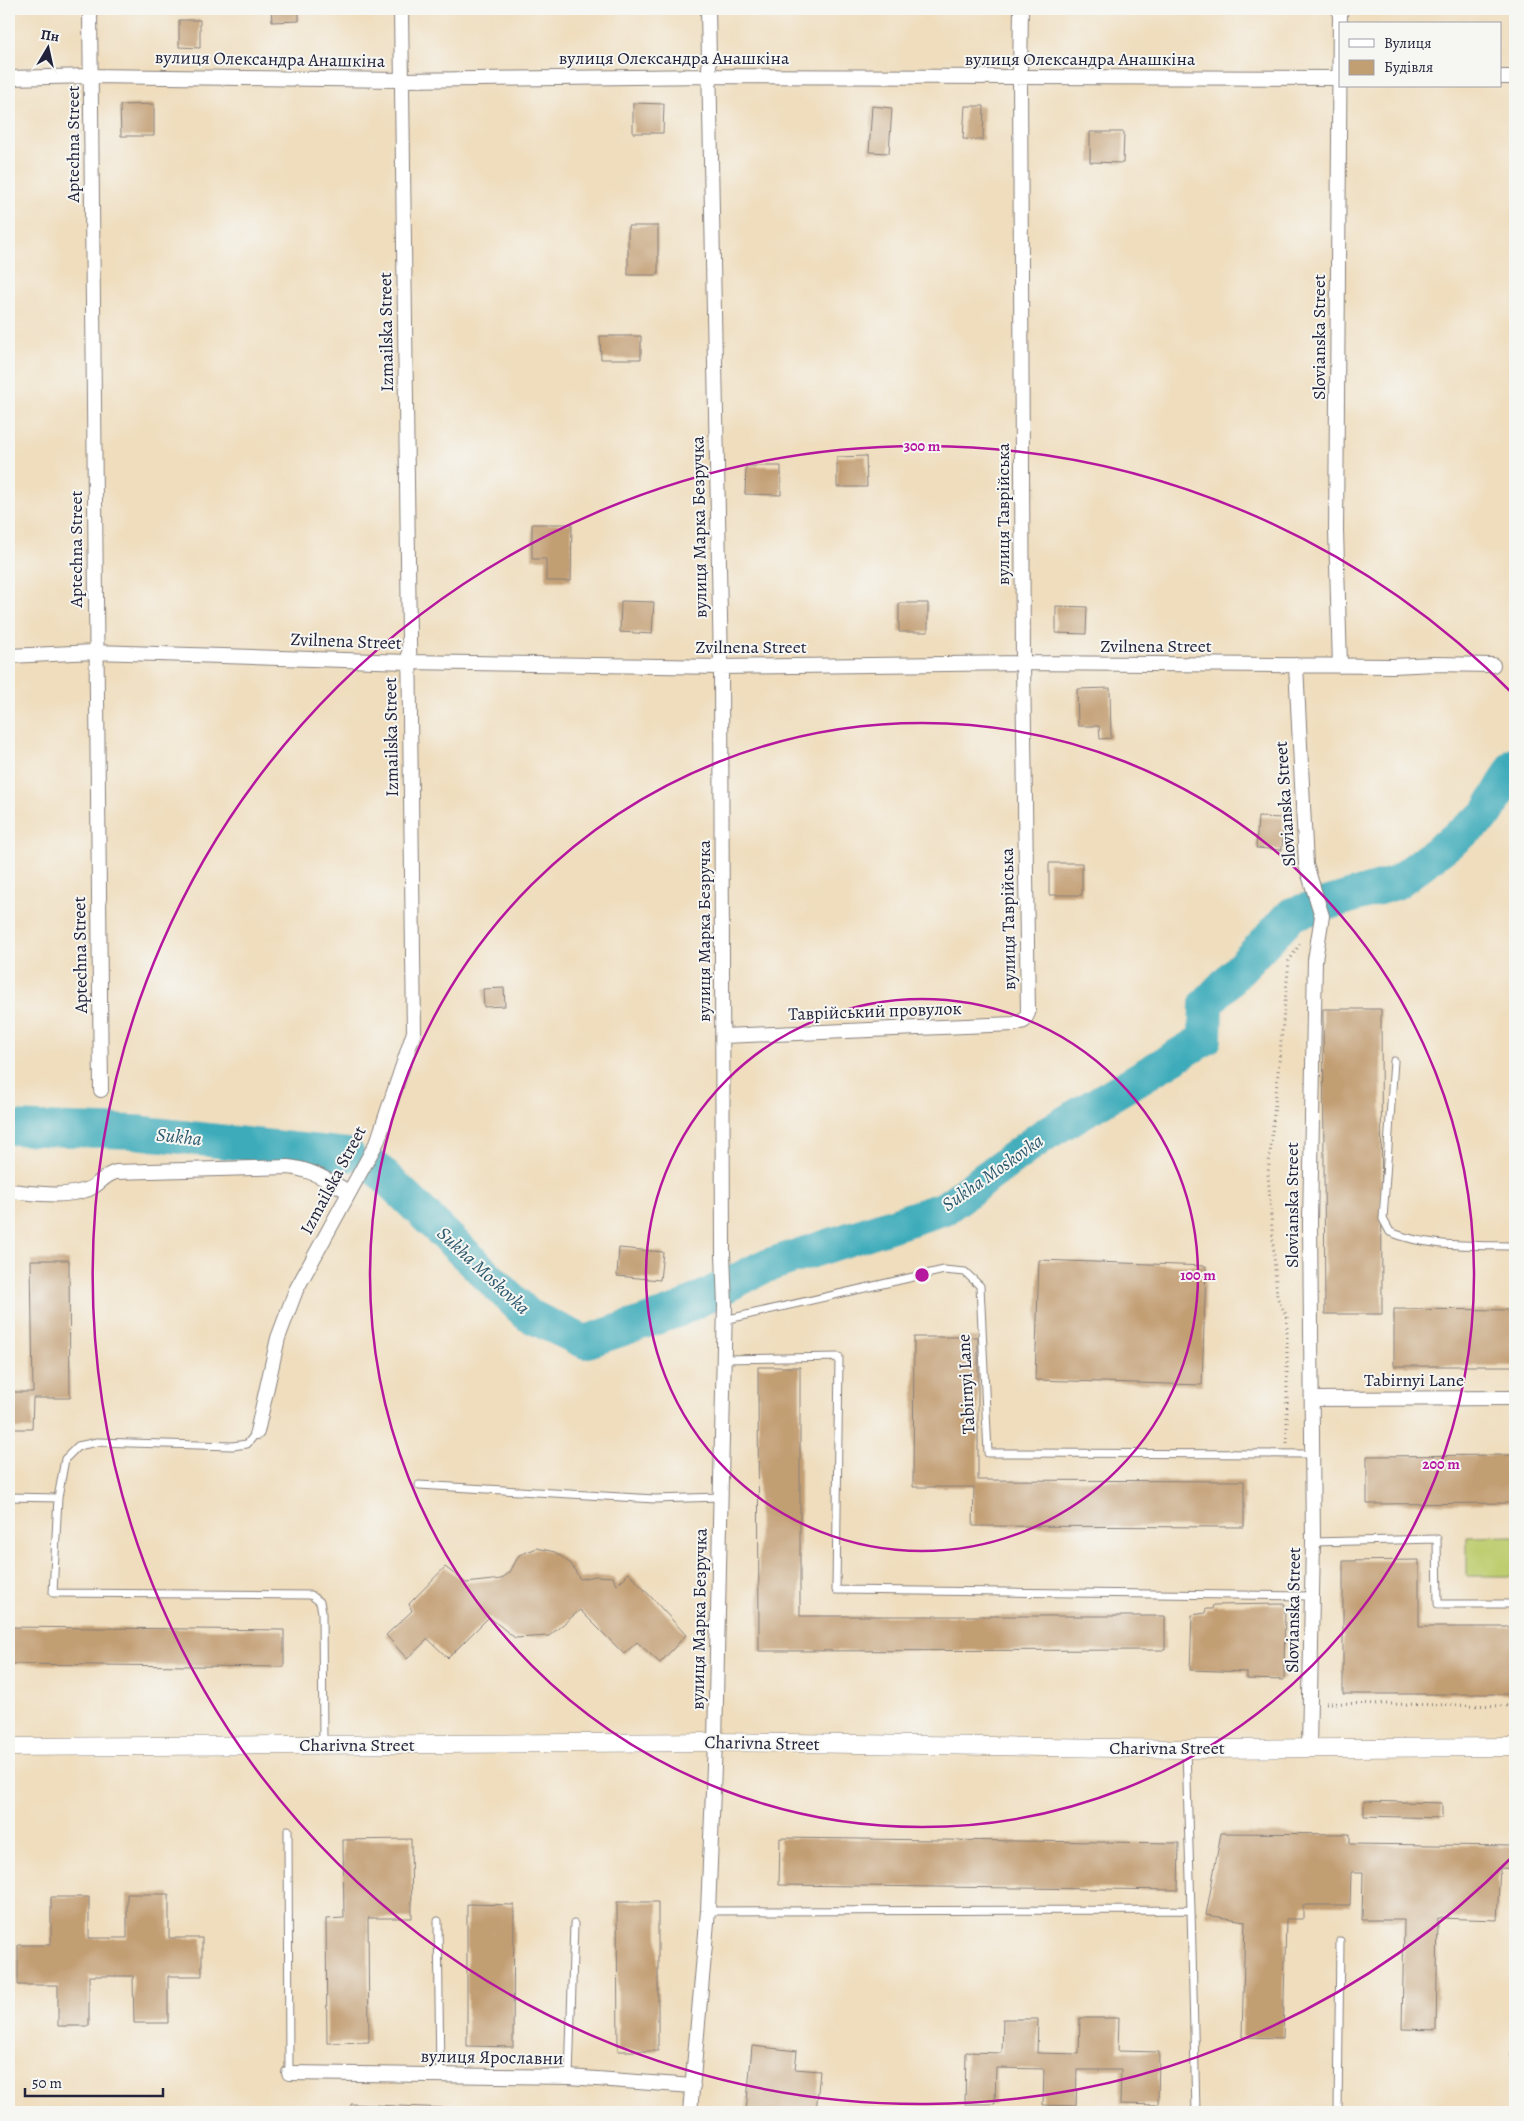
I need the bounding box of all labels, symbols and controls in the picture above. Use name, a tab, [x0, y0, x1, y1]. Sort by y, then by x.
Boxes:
north arrow	[22, 22, 72, 72]
legend	[1339, 22, 1502, 88]
text: Пн	[39, 25, 60, 46]
text: Вулиця	[1384, 33, 1431, 53]
street label: вулиця Олександра Анашкіна	[155, 45, 386, 73]
street label: вулиця Олександра Анашкіна	[559, 46, 790, 70]
street label: вулиця Олександра Анашкіна	[965, 47, 1196, 71]
text: Будівля	[1384, 57, 1433, 77]
street label: Aptechna Street	[61, 85, 85, 203]
street label: Izmailska Street	[373, 272, 399, 392]
street label: Slovianska Street	[1307, 274, 1331, 400]
street label: вулиця Марка Безручка	[685, 435, 713, 618]
text: 300 m	[904, 436, 941, 456]
street label: вулиця Таврійська	[991, 442, 1015, 585]
street label: Aptechna Street	[64, 490, 88, 608]
street label: Zvilnena Street	[290, 627, 402, 655]
street label: Zvilnena Street	[1100, 634, 1212, 658]
street label: Zvilnena Street	[695, 635, 807, 659]
street label: Izmailska Street	[378, 677, 404, 797]
street label: Slovianska Street	[1269, 740, 1301, 868]
street label: вулиця Марка Безручка	[692, 839, 716, 1022]
street label: вулиця Таврійська	[995, 847, 1021, 990]
street label: Aptechna Street	[67, 896, 93, 1015]
street label: Таврійський провулок	[788, 996, 962, 1026]
street label: Izmailska Street	[294, 1121, 372, 1238]
water label: Sukha	[155, 1122, 203, 1152]
water label: Sukha Moskovka	[937, 1128, 1049, 1217]
street label: Slovianska Street	[1280, 1142, 1304, 1268]
water label: Sukha Moskovka	[431, 1221, 536, 1321]
text: 100 m	[1180, 1265, 1216, 1285]
centre of rings	[913, 1266, 931, 1284]
street label: Tabirnyi Lane	[951, 1333, 981, 1435]
street label: Tabirnyi Lane	[1364, 1368, 1464, 1392]
text: 200 m	[1422, 1454, 1460, 1474]
street label: вулиця Марка Безручка	[685, 1527, 713, 1710]
street label: Slovianska Street	[1280, 1547, 1306, 1673]
street label: Charivna Street	[704, 1730, 820, 1756]
street label: Charivna Street	[299, 1733, 415, 1757]
street label: Charivna Street	[1109, 1736, 1225, 1760]
street label: вулиця Ярославни	[420, 2044, 564, 2070]
scale bar	[25, 2066, 162, 2098]
text: 50 m	[32, 2073, 62, 2093]

